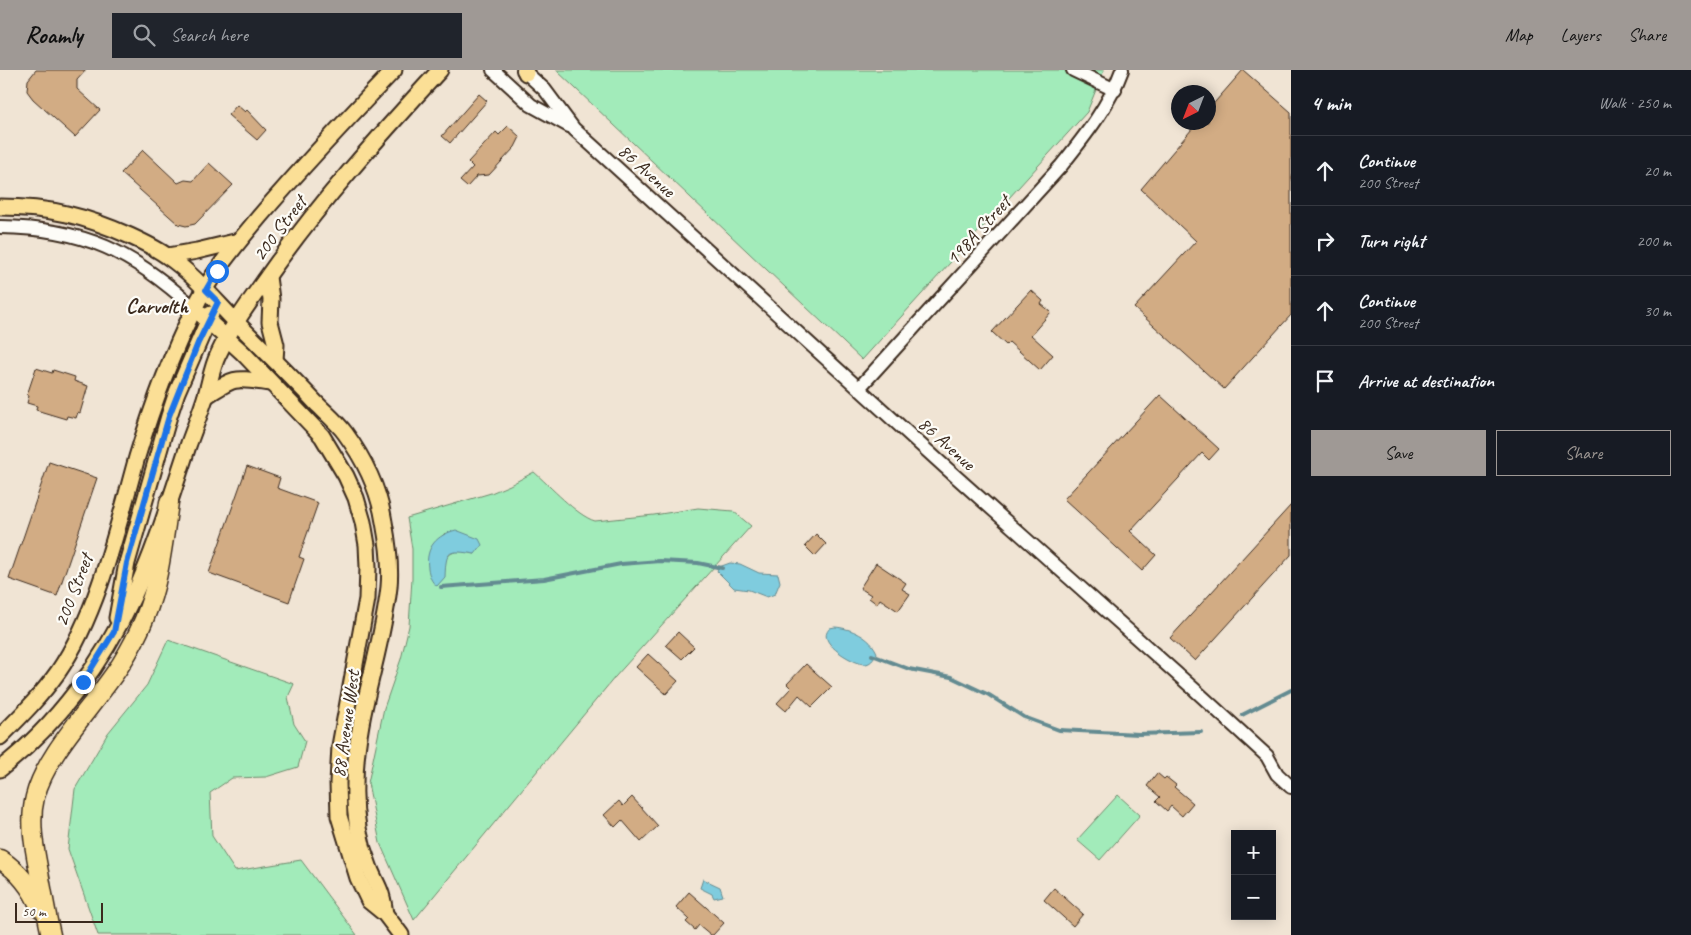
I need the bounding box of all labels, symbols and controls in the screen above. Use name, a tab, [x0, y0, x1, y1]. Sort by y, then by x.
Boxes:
search box	[112, 13, 462, 58]
text: Roamly	[25, 20, 82, 50]
icon: search	[130, 21, 158, 49]
text: Search here	[170, 23, 248, 47]
text: Map	[1505, 24, 1533, 46]
text: Layers	[1561, 24, 1600, 46]
text: Share	[1628, 24, 1666, 46]
north arrow	[1171, 85, 1216, 130]
text: 4 min	[1311, 90, 1351, 116]
text: Walk · 250 m	[1599, 93, 1671, 113]
street label: 86 Avenue	[613, 138, 682, 204]
text: Continue	[1358, 149, 1415, 173]
icon: ahead	[1311, 157, 1339, 185]
text: 20 m	[1644, 161, 1671, 181]
text: 200 Street	[1358, 173, 1418, 193]
street label: 200 Street	[247, 188, 314, 266]
street label: 198A Street	[940, 188, 1019, 270]
icon: right	[1311, 227, 1339, 255]
text: Turn right	[1358, 229, 1425, 253]
text: 200 m	[1637, 231, 1671, 251]
route start	[206, 260, 229, 283]
text: Continue	[1358, 289, 1415, 313]
district label: Carvolth	[126, 293, 189, 319]
icon: ahead	[1311, 297, 1339, 325]
text: 30 m	[1644, 301, 1671, 321]
text: 200 Street	[1358, 313, 1418, 333]
icon: arrive	[1311, 367, 1339, 395]
text: Arrive at destination	[1358, 369, 1494, 393]
street label: 86 Avenue	[913, 411, 982, 477]
button: Save	[1311, 430, 1486, 476]
button: Share	[1496, 430, 1671, 476]
street label: 200 Street	[48, 547, 100, 630]
street label: 88 Avenue West	[326, 666, 366, 779]
route end	[72, 671, 95, 694]
map controls	[1231, 830, 1276, 920]
button: +	[1231, 830, 1276, 875]
button: −	[1231, 875, 1276, 920]
scale bar	[15, 900, 102, 923]
text: 50 m	[22, 903, 46, 920]

